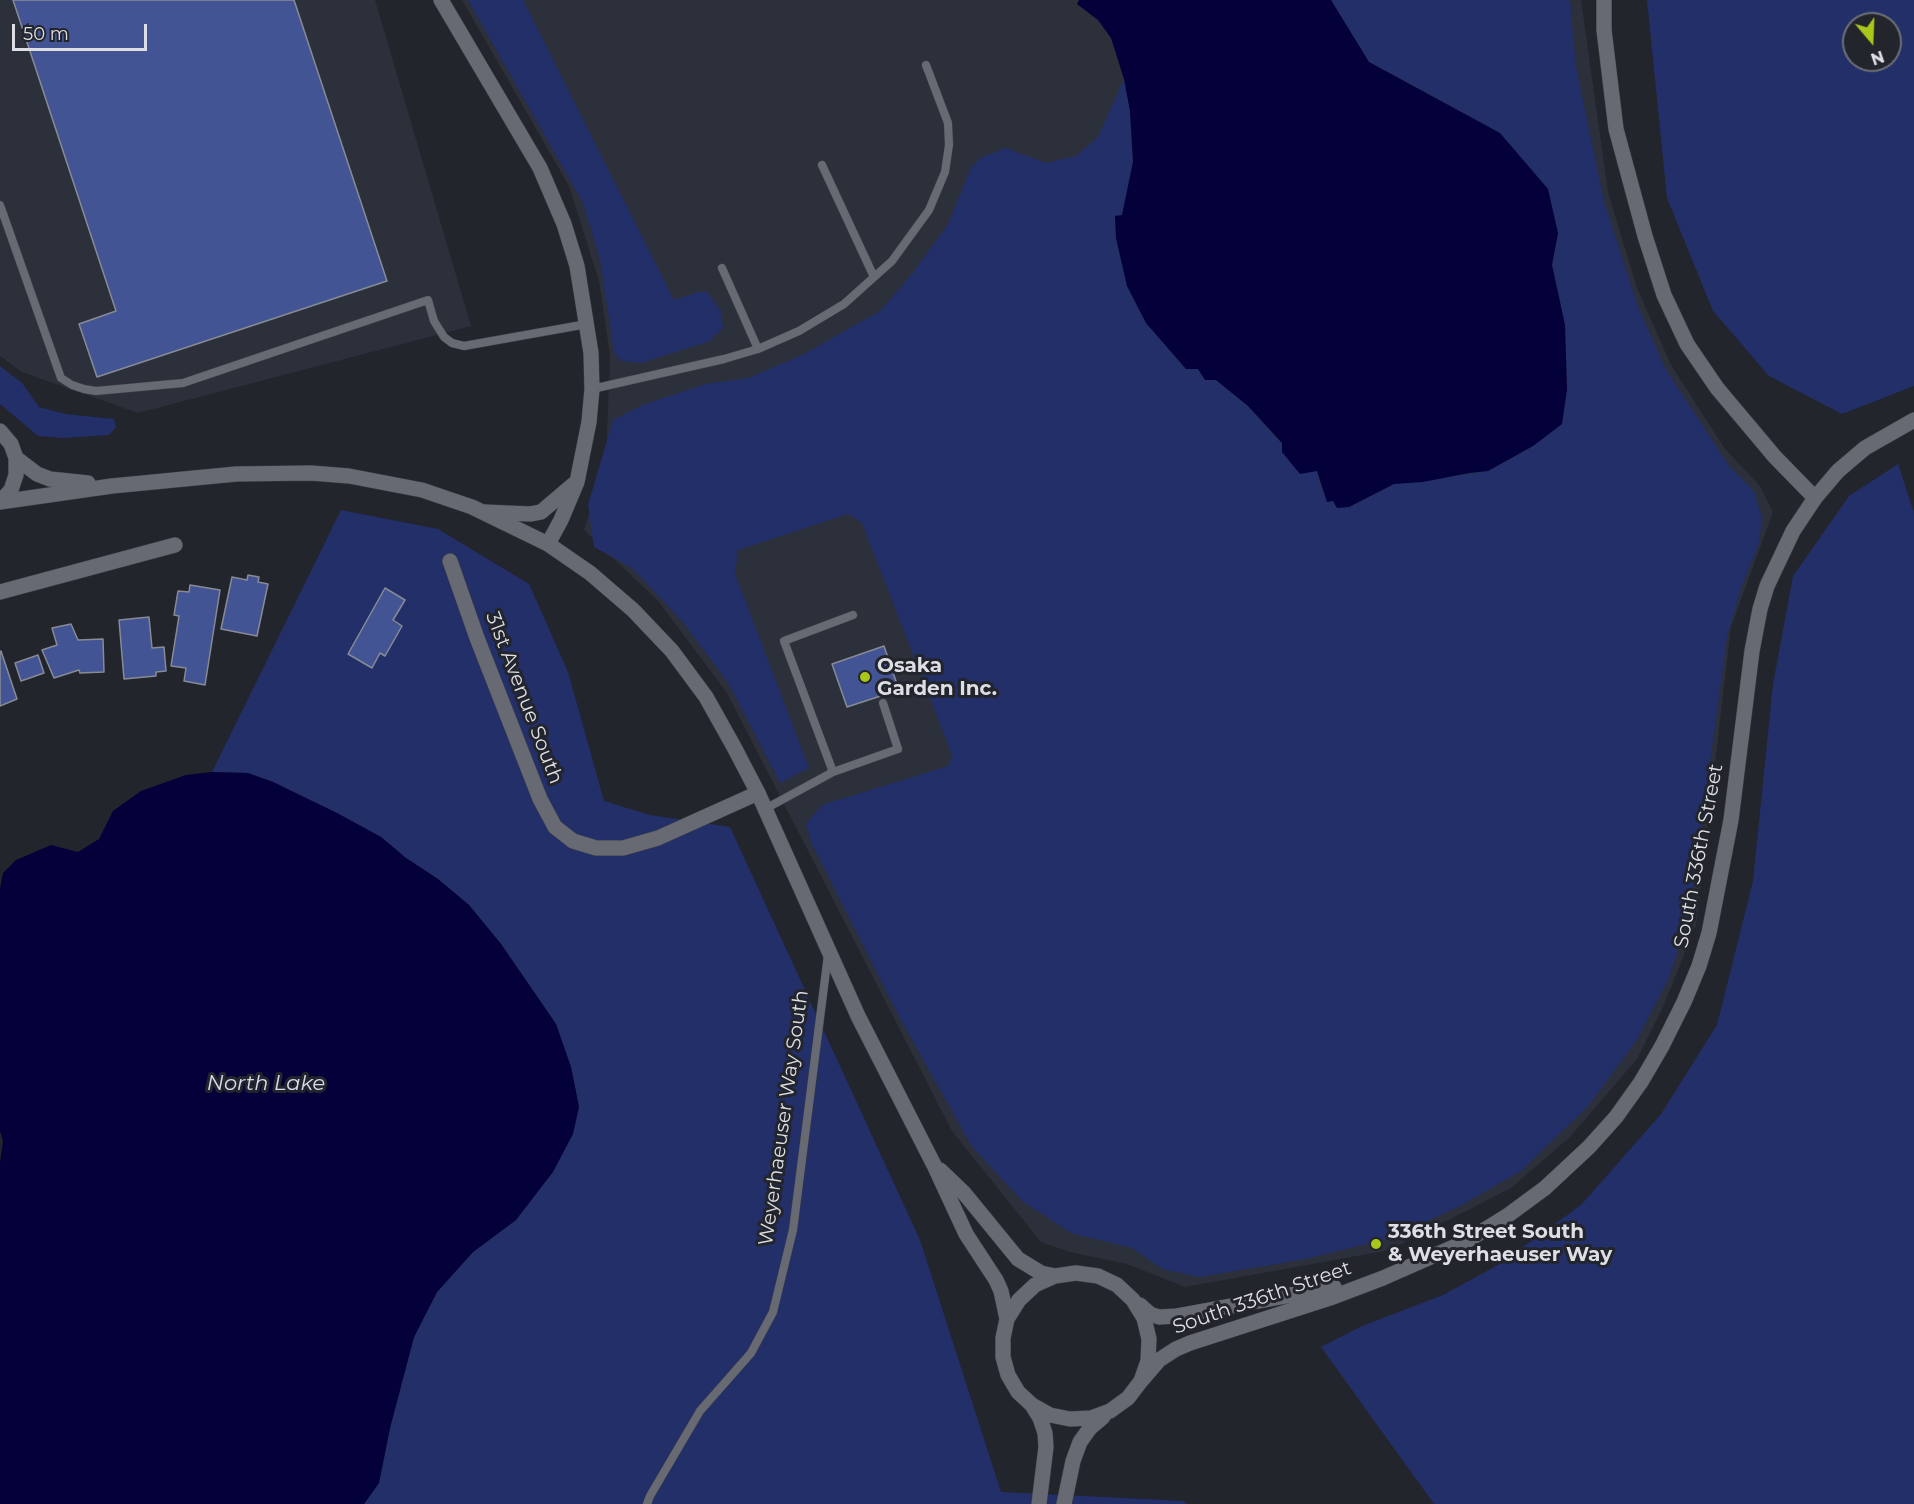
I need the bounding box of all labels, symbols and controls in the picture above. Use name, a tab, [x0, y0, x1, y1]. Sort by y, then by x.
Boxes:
scale bar	[15, 12, 150, 50]
north arrow	[1842, 12, 1902, 72]
text: 50 m	[23, 23, 69, 45]
text: N	[1868, 47, 1887, 69]
street label: 31st Avenue South	[480, 609, 568, 787]
place label: Osaka Garden Inc.	[877, 654, 997, 701]
marker: Osaka Garden Inc.	[858, 670, 872, 684]
street label: South 336th Street	[1669, 762, 1729, 950]
street label: Weyerhaeuser Way South	[754, 989, 814, 1247]
water label: North Lake	[207, 1071, 325, 1097]
place label: 336th Street South & Weyerhaeuser Way	[1388, 1220, 1612, 1267]
marker: 336th Street South & Weyerhaeuser Way	[1369, 1237, 1383, 1251]
street label: South 336th Street	[1170, 1256, 1354, 1340]

